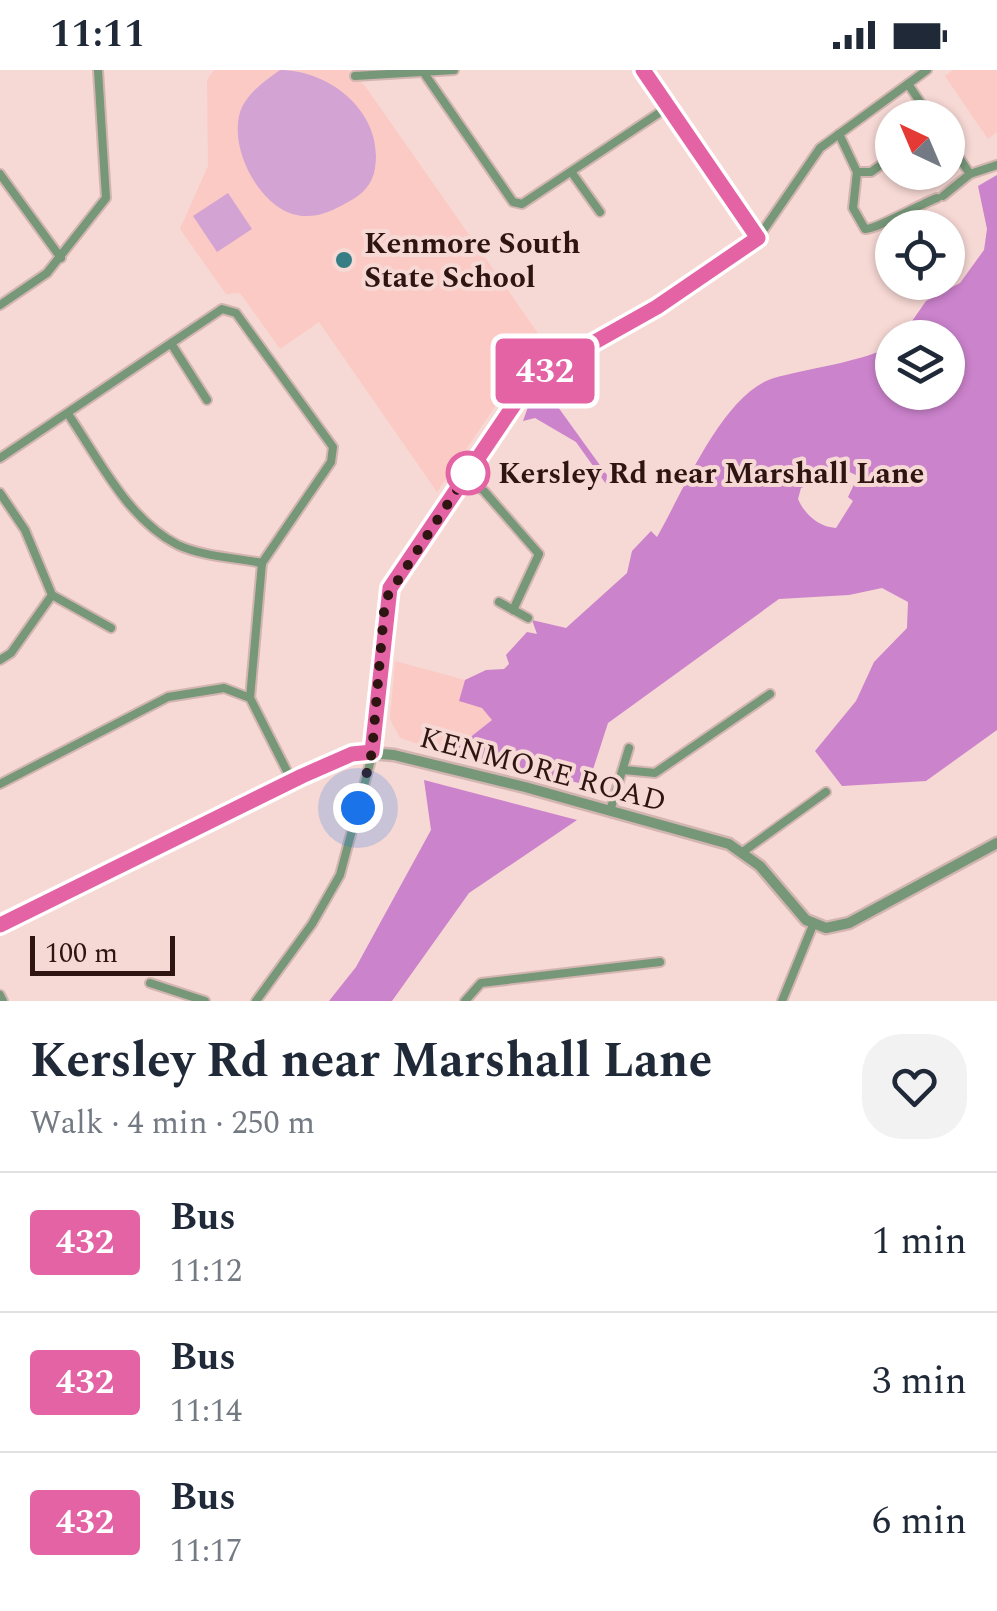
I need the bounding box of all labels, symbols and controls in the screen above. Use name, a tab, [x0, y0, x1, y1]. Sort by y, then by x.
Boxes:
text: 11:11	[50, 6, 145, 64]
north arrow	[875, 100, 965, 190]
map controls	[875, 100, 965, 410]
button: locate	[875, 210, 965, 300]
place label: Kenmore South State School	[364, 221, 580, 301]
marker: Kenmore South State School	[333, 249, 355, 271]
button: layers	[875, 320, 965, 410]
line badge: 432	[488, 338, 602, 404]
text: 432	[516, 345, 574, 398]
place label: Kersley Rd near Marshall Lane	[498, 451, 924, 497]
marker: Kersley Rd near Marshall Lane	[447, 452, 489, 494]
street label: KENMORE ROAD	[414, 715, 671, 825]
your location	[333, 783, 383, 833]
scale bar	[30, 931, 175, 976]
text: 100 m	[45, 932, 118, 975]
text: Kersley Rd near Marshall Lane	[30, 1025, 712, 1098]
button: heart	[862, 1034, 967, 1139]
text: Walk · 4 min · 250 m	[30, 1099, 315, 1148]
text: Bus	[170, 1189, 236, 1247]
text: 1 min	[872, 1213, 967, 1271]
text: 432	[56, 1216, 114, 1269]
text: 11:12	[170, 1247, 242, 1296]
text: Bus	[170, 1329, 236, 1387]
text: 3 min	[872, 1353, 967, 1411]
text: 432	[56, 1356, 114, 1409]
text: 11:14	[170, 1387, 242, 1436]
text: Bus	[170, 1469, 236, 1527]
text: 6 min	[872, 1493, 967, 1551]
text: 432	[56, 1496, 114, 1549]
text: 11:17	[170, 1527, 242, 1576]

